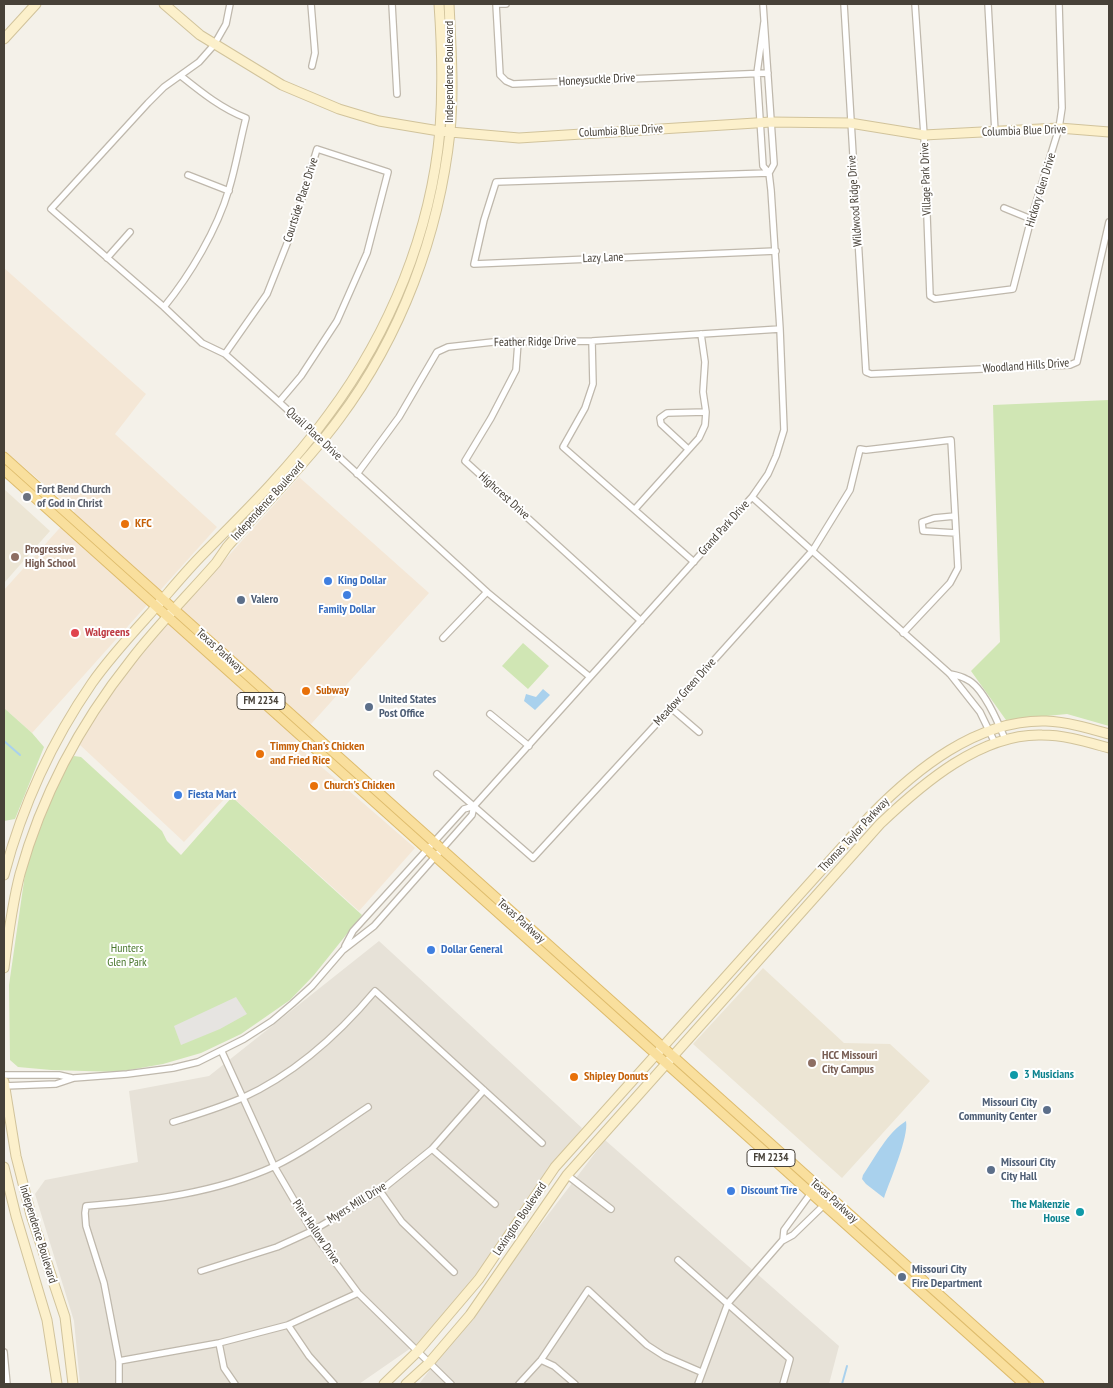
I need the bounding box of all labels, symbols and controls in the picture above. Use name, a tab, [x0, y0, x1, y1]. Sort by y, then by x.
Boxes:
street label: Independence Boulevard	[443, 21, 457, 123]
street label: Honeysuckle Drive	[558, 71, 636, 89]
street label: Columbia Blue Drive	[579, 122, 663, 140]
street label: Columbia Blue Drive	[982, 122, 1066, 140]
street label: Village Park Drive	[918, 142, 934, 216]
street label: Hickory Glen Drive	[1023, 151, 1059, 229]
street label: Wildwood Ridge Drive	[845, 155, 865, 247]
street label: Courtside Place Drive	[281, 156, 321, 244]
street label: Lazy Lane	[582, 250, 624, 266]
street label: Feather Ridge Drive	[494, 334, 576, 350]
street label: Woodland Hills Drive	[982, 356, 1070, 376]
street label: Quail Place Drive	[283, 405, 345, 463]
street label: Independence Boulevard	[228, 458, 308, 544]
street label: Highcrest Drive	[476, 469, 532, 523]
place label: Fort Bend Church of God in Christ	[37, 483, 111, 511]
marker: Fort Bend Church of God in Christ	[21, 491, 33, 503]
street label: Grand Park Drive	[696, 497, 752, 559]
place label: KFC	[135, 517, 152, 531]
marker: KFC	[119, 518, 131, 530]
place label: Progressive High School	[25, 543, 76, 571]
marker: Progressive High School	[9, 551, 21, 563]
place label: King Dollar	[338, 574, 386, 588]
marker: King Dollar	[322, 575, 334, 587]
marker: Family Dollar	[341, 589, 353, 601]
place label: Valero	[251, 593, 278, 607]
marker: Valero	[235, 594, 247, 606]
place label: Family Dollar	[319, 603, 375, 617]
place label: Walgreens	[85, 626, 130, 640]
street label: Texas Parkway	[193, 626, 247, 676]
marker: Walgreens	[69, 627, 81, 639]
street label: Meadow Green Drive	[651, 655, 719, 729]
place label: Subway	[316, 684, 349, 698]
marker: Subway	[300, 685, 312, 697]
road number: FM 2234	[237, 692, 285, 709]
place label: United States Post Office	[379, 693, 436, 721]
marker: United States Post Office	[363, 701, 375, 713]
place label: Timmy Chan's Chicken and Fried Rice	[270, 740, 364, 768]
marker: Timmy Chan's Chicken and Fried Rice	[254, 748, 266, 760]
place label: Church's Chicken	[324, 779, 395, 793]
marker: Church's Chicken	[308, 780, 320, 792]
place label: Fiesta Mart	[188, 788, 236, 802]
marker: Fiesta Mart	[172, 789, 184, 801]
street label: Thomas Taylor Parkway	[816, 795, 892, 875]
street label: Texas Parkway	[494, 896, 548, 946]
park label: Hunters Glen Park	[107, 942, 147, 970]
place label: Dollar General	[441, 943, 503, 957]
marker: Dollar General	[425, 944, 437, 956]
place label: HCC Missouri City Campus	[822, 1049, 877, 1077]
marker: HCC Missouri City Campus	[806, 1057, 818, 1069]
place label: 3 Musicians	[1024, 1068, 1074, 1082]
marker: 3 Musicians	[1008, 1069, 1020, 1081]
place label: Shipley Donuts	[584, 1070, 648, 1084]
marker: Shipley Donuts	[568, 1071, 580, 1083]
place label: Missouri City Community Center	[959, 1096, 1037, 1124]
marker: Missouri City Community Center	[1041, 1104, 1053, 1116]
road number: FM 2234	[747, 1150, 795, 1166]
place label: Missouri City City Hall	[1001, 1156, 1056, 1184]
marker: Missouri City City Hall	[985, 1164, 997, 1176]
street label: Texas Parkway	[807, 1176, 861, 1226]
street label: Myers Mill Drive	[325, 1179, 389, 1227]
street label: Lexington Boulevard	[490, 1180, 550, 1258]
street label: Independence Boulevard	[16, 1183, 60, 1285]
place label: Discount Tire	[741, 1184, 797, 1198]
marker: Discount Tire	[725, 1185, 737, 1197]
street label: Pine Hollow Drive	[289, 1197, 343, 1267]
place label: The Makenzie House	[1011, 1198, 1070, 1226]
marker: The Makenzie House	[1074, 1206, 1086, 1218]
place label: Missouri City Fire Department	[912, 1263, 982, 1291]
marker: Missouri City Fire Department	[896, 1271, 908, 1283]

